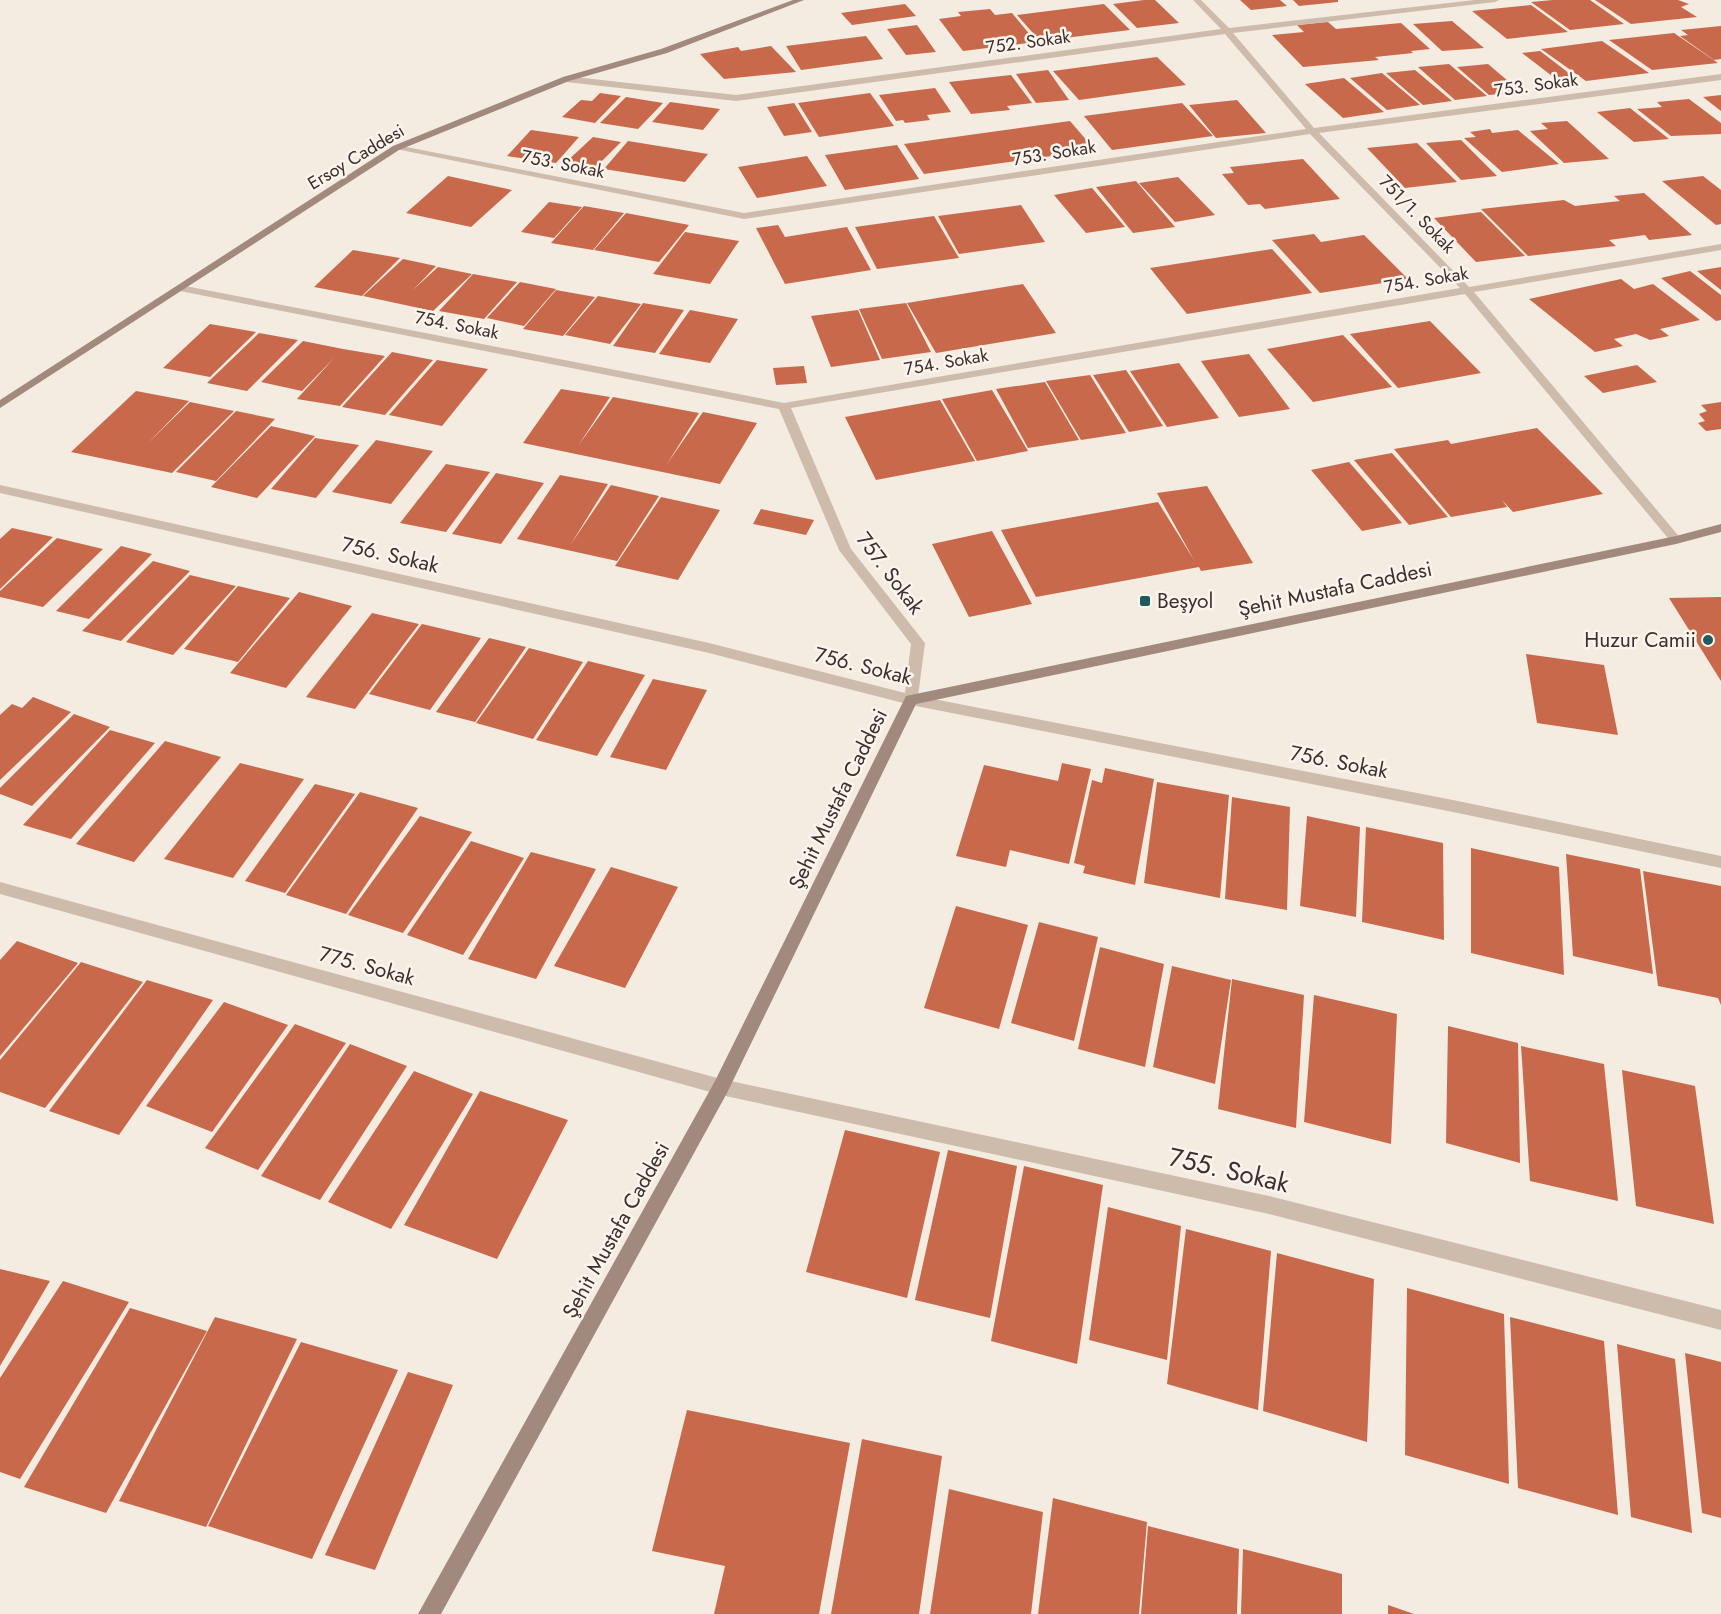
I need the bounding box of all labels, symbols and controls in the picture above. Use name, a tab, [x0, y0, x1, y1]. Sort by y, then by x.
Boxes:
street label: 752. Sokak	[984, 23, 1072, 61]
street label: 753. Sokak	[1493, 66, 1580, 104]
street label: Ersoy Caddesi	[303, 118, 409, 196]
street label: 753. Sokak	[1010, 134, 1098, 172]
street label: 753. Sokak	[519, 143, 607, 185]
street label: 751/1. Sokak	[1373, 169, 1461, 259]
street label: 754. Sokak	[1382, 260, 1470, 300]
street label: 754. Sokak	[413, 304, 501, 346]
street label: 754. Sokak	[902, 342, 990, 382]
street label: 757. Sokak	[849, 526, 931, 621]
street label: 756. Sokak	[338, 529, 442, 581]
street label: Şehit Mustafa Caddesi	[1235, 554, 1435, 624]
place label: Beşyol	[1157, 586, 1213, 616]
marker: Beşyol	[1138, 594, 1152, 608]
place label: Huzur Camii	[1584, 625, 1696, 655]
marker: Huzur Camii	[1701, 633, 1715, 647]
street label: 756. Sokak	[811, 639, 915, 693]
street label: Şehit Mustafa Caddesi	[781, 704, 895, 894]
street label: 756. Sokak	[1287, 738, 1391, 786]
street label: 775. Sokak	[316, 939, 419, 993]
street label: Şehit Mustafa Caddesi	[555, 1136, 677, 1324]
street label: 755. Sokak	[1165, 1138, 1293, 1202]

